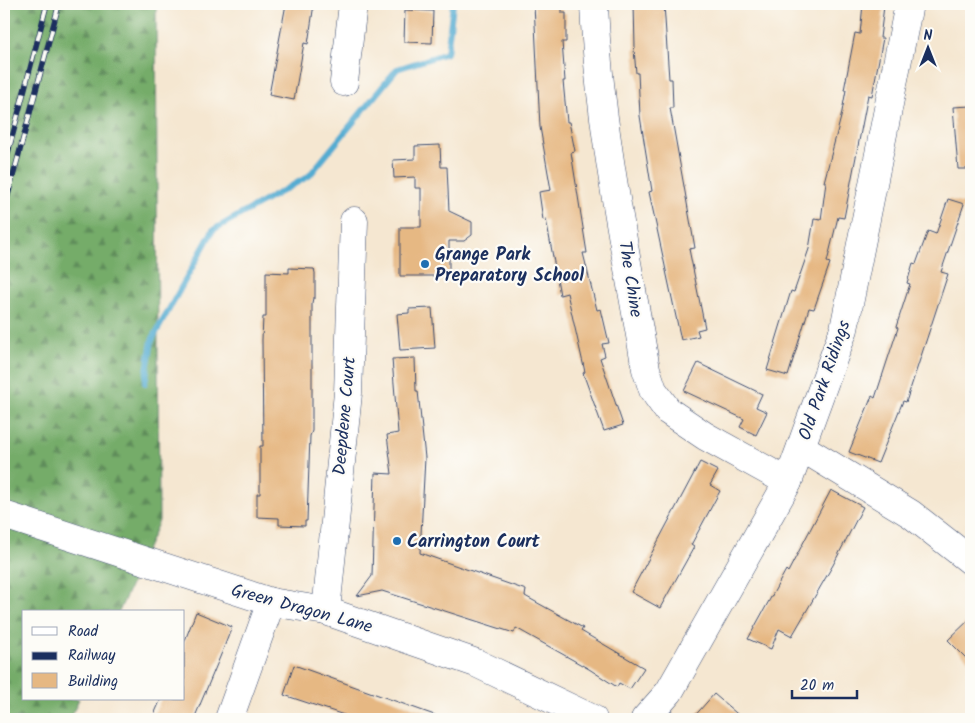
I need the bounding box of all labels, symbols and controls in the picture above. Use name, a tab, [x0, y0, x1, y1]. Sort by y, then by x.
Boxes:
north arrow	[902, 22, 952, 72]
text: N	[924, 25, 933, 47]
street label: The Chine	[609, 239, 650, 320]
place label: Grange Park Preparatory School	[435, 241, 584, 291]
marker: Grange Park Preparatory School	[419, 258, 431, 270]
street label: Old Park Ridings	[791, 316, 860, 444]
street label: Deepdene Court	[326, 355, 365, 477]
place label: Carrington Court	[407, 528, 540, 557]
marker: Carrington Court	[391, 535, 403, 547]
street label: Green Dragon Lane	[228, 577, 376, 642]
legend	[22, 610, 185, 700]
text: Road	[68, 620, 99, 644]
text: Railway	[68, 644, 116, 668]
scale bar	[792, 668, 858, 700]
text: Building	[68, 670, 118, 694]
text: 20 m	[800, 674, 834, 698]

